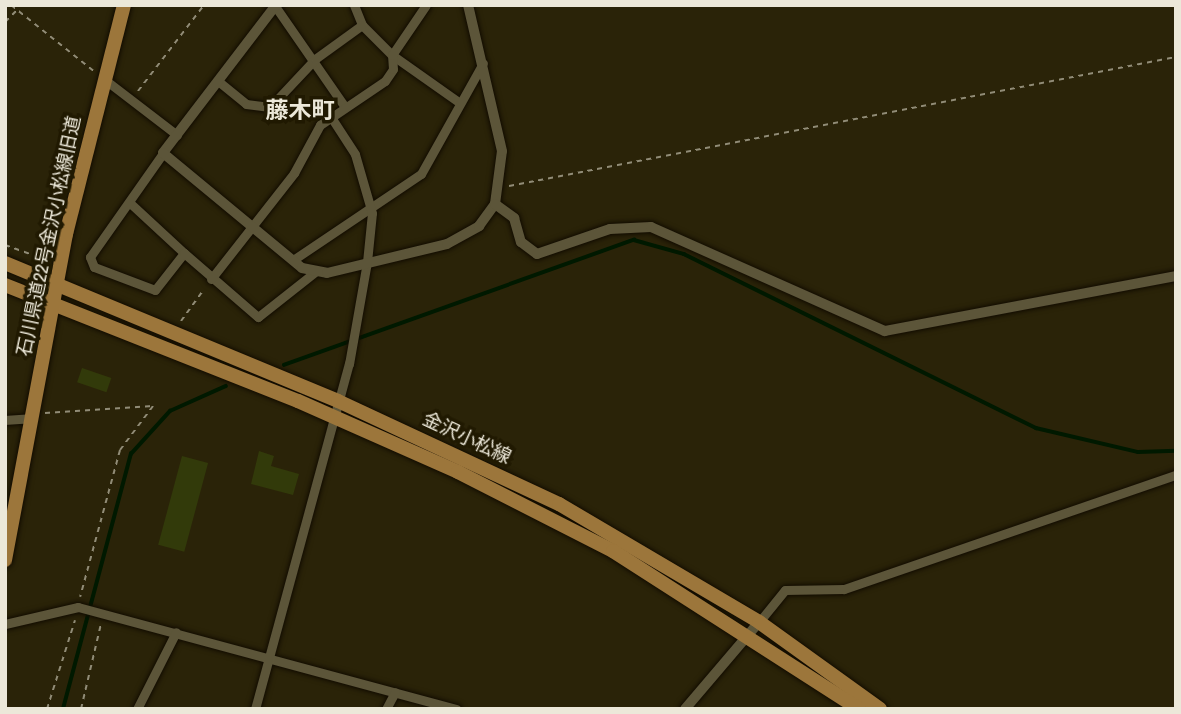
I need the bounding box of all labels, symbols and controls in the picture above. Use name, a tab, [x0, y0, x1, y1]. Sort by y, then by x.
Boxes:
district label: 藤木町	[266, 96, 334, 124]
street label: 石川県道22号金沢小松線旧道	[12, 114, 86, 358]
street label: 金沢小松線	[419, 408, 515, 468]

